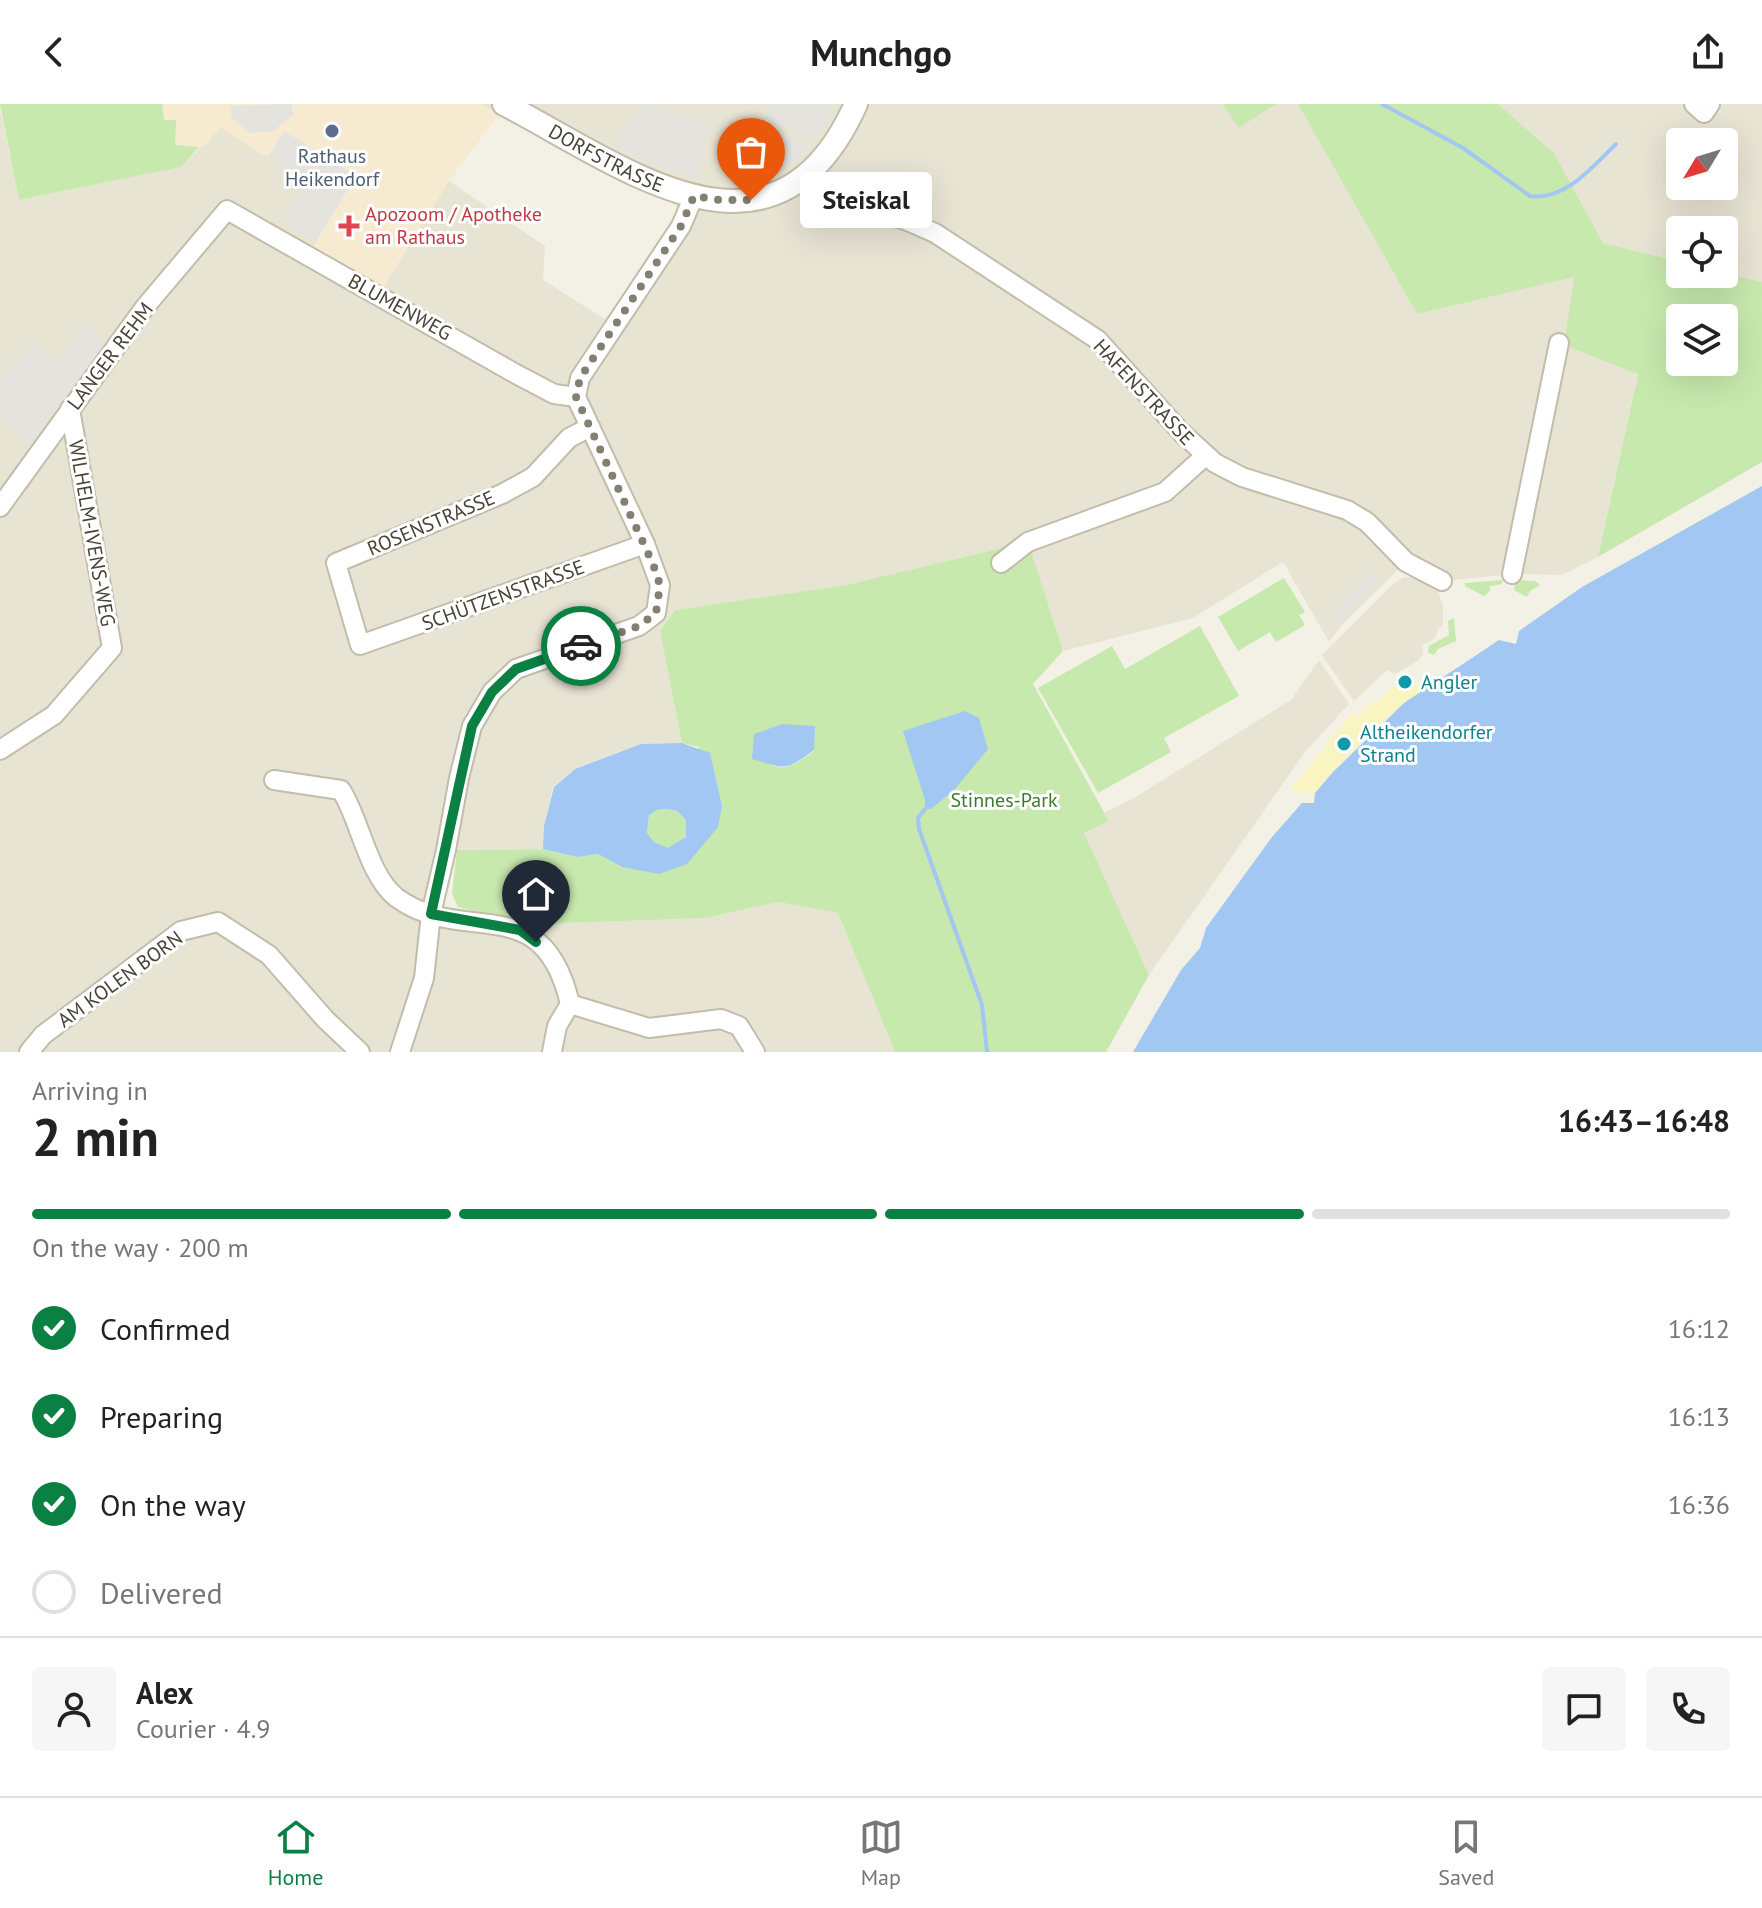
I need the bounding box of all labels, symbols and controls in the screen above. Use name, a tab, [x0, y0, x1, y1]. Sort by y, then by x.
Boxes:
text: Munchgo	[810, 29, 952, 76]
icon: back	[32, 30, 76, 74]
icon: share	[1686, 30, 1730, 74]
street label: DORFSTRASSE	[544, 118, 668, 198]
pin	[717, 118, 785, 200]
marker: Rathaus Heikendorf	[323, 122, 341, 140]
north arrow	[1666, 128, 1738, 200]
map controls	[1666, 128, 1738, 376]
icon: bag	[729, 130, 773, 174]
place label: Rathaus Heikendorf	[285, 143, 381, 192]
callout: Steiskal	[799, 172, 931, 228]
text: Steiskal	[822, 183, 910, 216]
place label: Apozoom / Apotheke am Rathaus	[365, 201, 542, 250]
button: locate	[1666, 216, 1738, 288]
marker: Apozoom / Apotheke am Rathaus	[340, 217, 358, 235]
street label: BLUMENWEG	[344, 268, 456, 346]
street label: LANGER REHM	[61, 297, 159, 415]
button: layers	[1666, 304, 1738, 376]
street label: HAFENSTRASSE	[1088, 333, 1200, 451]
street label: WILHELM-IVENS-WEG	[63, 438, 121, 628]
street label: ROSENSTRASSE	[363, 484, 499, 562]
street label: SCHÜTZENSTRASSE	[418, 554, 588, 636]
courier	[541, 606, 621, 686]
icon: car	[559, 624, 603, 668]
place label: Angler	[1421, 669, 1477, 695]
marker: Angler	[1396, 673, 1414, 691]
place label: Altheikendorfer Strand	[1360, 719, 1493, 768]
marker: Altheikendorfer Strand	[1335, 735, 1353, 753]
park label: Stinnes-Park	[950, 787, 1058, 813]
pin	[502, 860, 570, 942]
icon: home	[514, 872, 558, 916]
street label: AM KOLEN BORN	[52, 925, 188, 1033]
text: Arriving in	[32, 1074, 148, 1107]
text: 16:43–16:48	[1558, 1101, 1730, 1140]
text: 2 min	[32, 1103, 159, 1170]
text: On the way · 200 m	[32, 1231, 249, 1264]
icon: check	[32, 1306, 76, 1350]
text: Confirmed	[100, 1309, 231, 1348]
text: 16:12	[1668, 1312, 1730, 1345]
icon: check	[32, 1394, 76, 1438]
text: Preparing	[100, 1397, 223, 1436]
text: 16:13	[1668, 1400, 1730, 1433]
icon: check	[32, 1482, 76, 1526]
text: On the way	[100, 1485, 246, 1524]
text: 16:36	[1668, 1488, 1730, 1521]
text: Delivered	[100, 1573, 223, 1612]
button: person	[32, 1667, 116, 1751]
button: chat	[1542, 1667, 1626, 1751]
button: phone	[1646, 1667, 1730, 1751]
text: Alex	[136, 1673, 193, 1712]
text: Courier · 4.9	[136, 1712, 270, 1745]
tab: Home	[268, 1815, 323, 1891]
tab: Map	[859, 1815, 903, 1891]
tab: Saved	[1438, 1815, 1494, 1891]

